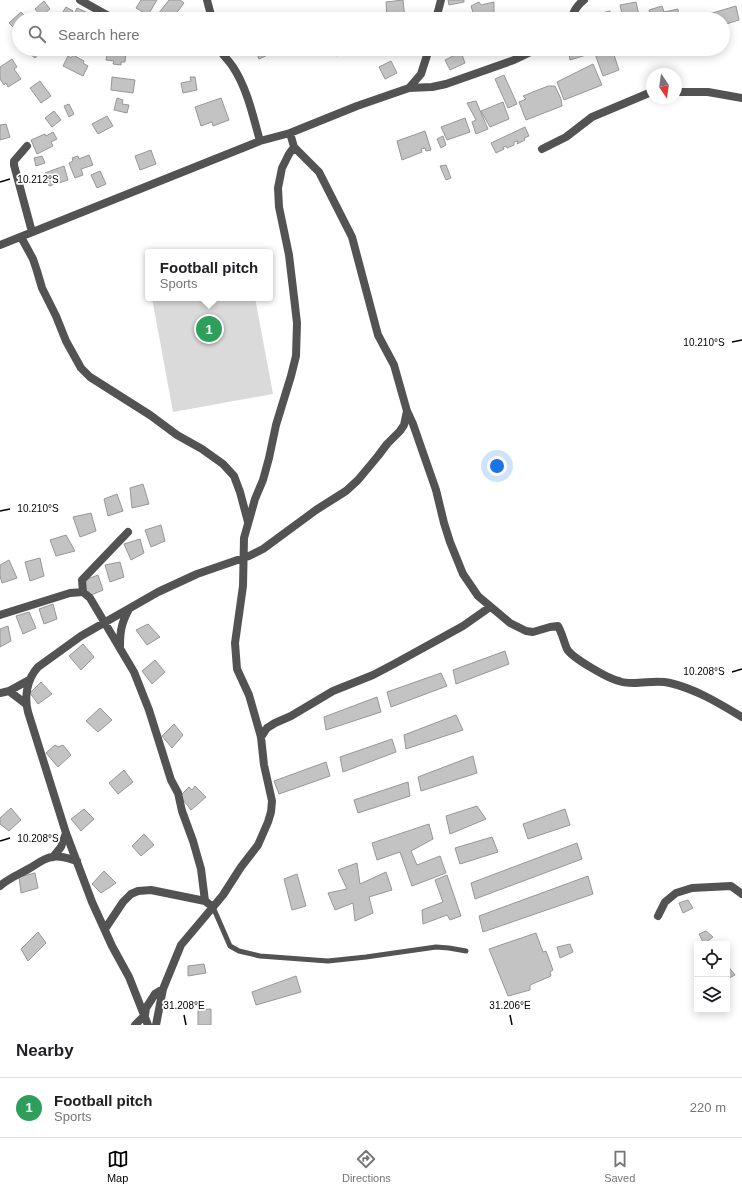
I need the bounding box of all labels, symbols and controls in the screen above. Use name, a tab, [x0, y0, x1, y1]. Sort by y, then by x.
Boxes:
search box	[12, 12, 730, 56]
icon: search	[26, 23, 48, 45]
text: Search here	[58, 26, 140, 43]
north arrow	[646, 68, 682, 104]
text: 10.212°S	[17, 174, 59, 185]
popup	[145, 249, 273, 301]
text: Football pitch	[160, 259, 258, 276]
text: Sports	[160, 276, 197, 291]
pin: 1	[196, 314, 222, 344]
text: 10.210°S	[683, 337, 725, 348]
your location	[487, 456, 507, 476]
text: 10.210°S	[17, 503, 59, 514]
text: 10.208°S	[683, 666, 725, 677]
text: 10.208°S	[17, 833, 59, 844]
map controls	[694, 941, 730, 1013]
button: locate	[694, 941, 730, 977]
button: layers	[694, 977, 730, 1013]
text: 31.208°E	[163, 1000, 205, 1011]
text: 31.206°E	[489, 1000, 531, 1011]
text: Nearby	[16, 1041, 74, 1060]
text: Football pitch	[54, 1092, 152, 1109]
text: 1	[25, 1100, 33, 1115]
text: 220 m	[690, 1100, 726, 1115]
text: Sports	[54, 1109, 92, 1124]
tab: Map	[107, 1148, 129, 1184]
tab: Directions	[342, 1148, 391, 1184]
tab: Saved	[604, 1148, 635, 1184]

